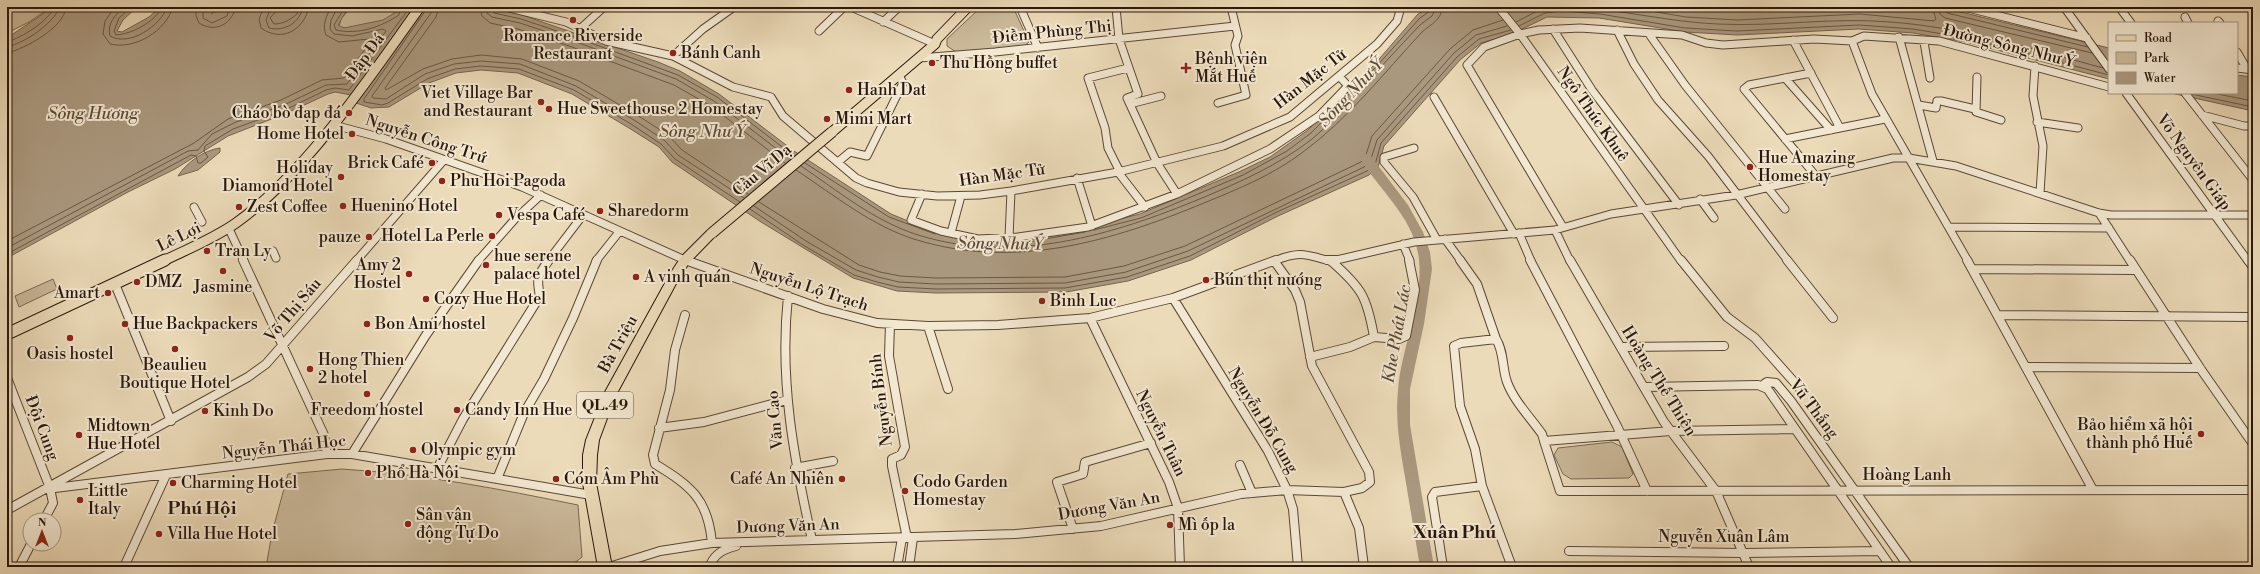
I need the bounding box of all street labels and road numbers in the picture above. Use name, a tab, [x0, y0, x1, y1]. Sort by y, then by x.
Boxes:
street label: Điềm Phùng Thị	[991, 16, 1113, 48]
street label: Đường Sông Như Ý	[1941, 18, 2079, 72]
street label: Đập Đá	[341, 29, 389, 85]
street label: Hàn Mặc Tử	[1270, 44, 1351, 113]
street label: Ngô Thúc Khuê	[1553, 62, 1633, 166]
street label: Võ Nguyên Giáp	[2152, 109, 2236, 214]
street label: Nguyễn Công Trứ	[363, 110, 490, 168]
street label: Cầu Vĩ Dạ	[728, 139, 796, 201]
street label: Hàn Mặc Tử	[958, 159, 1047, 191]
street label: Lê Lợi	[154, 218, 204, 256]
street label: Nguyễn Lộ Trạch	[747, 258, 871, 316]
street label: Võ Thị Sáu	[260, 274, 326, 347]
street label: Bà Triệu	[594, 312, 642, 377]
street label: Hoàng Thế Thiện	[1617, 322, 1701, 440]
street label: Nguyễn Bính	[865, 352, 897, 448]
street label: Nguyễn Đỗ Cung	[1223, 363, 1303, 477]
street label: Vũ Thắng	[1785, 374, 1843, 443]
street label: Nguyễn Tuân	[1131, 386, 1191, 480]
street label: Văn Cao	[762, 390, 788, 451]
road number: QL.49	[577, 392, 633, 418]
street label: Đội Cung	[20, 393, 64, 464]
street label: Nguyễn Thái Học	[221, 431, 347, 463]
street label: Hoàng Lanh	[1863, 465, 1952, 485]
street label: Dương Văn An	[1056, 487, 1162, 525]
street label: Dương Văn An	[736, 514, 840, 538]
street label: Nguyễn Xuân Lâm	[1658, 527, 1790, 547]

